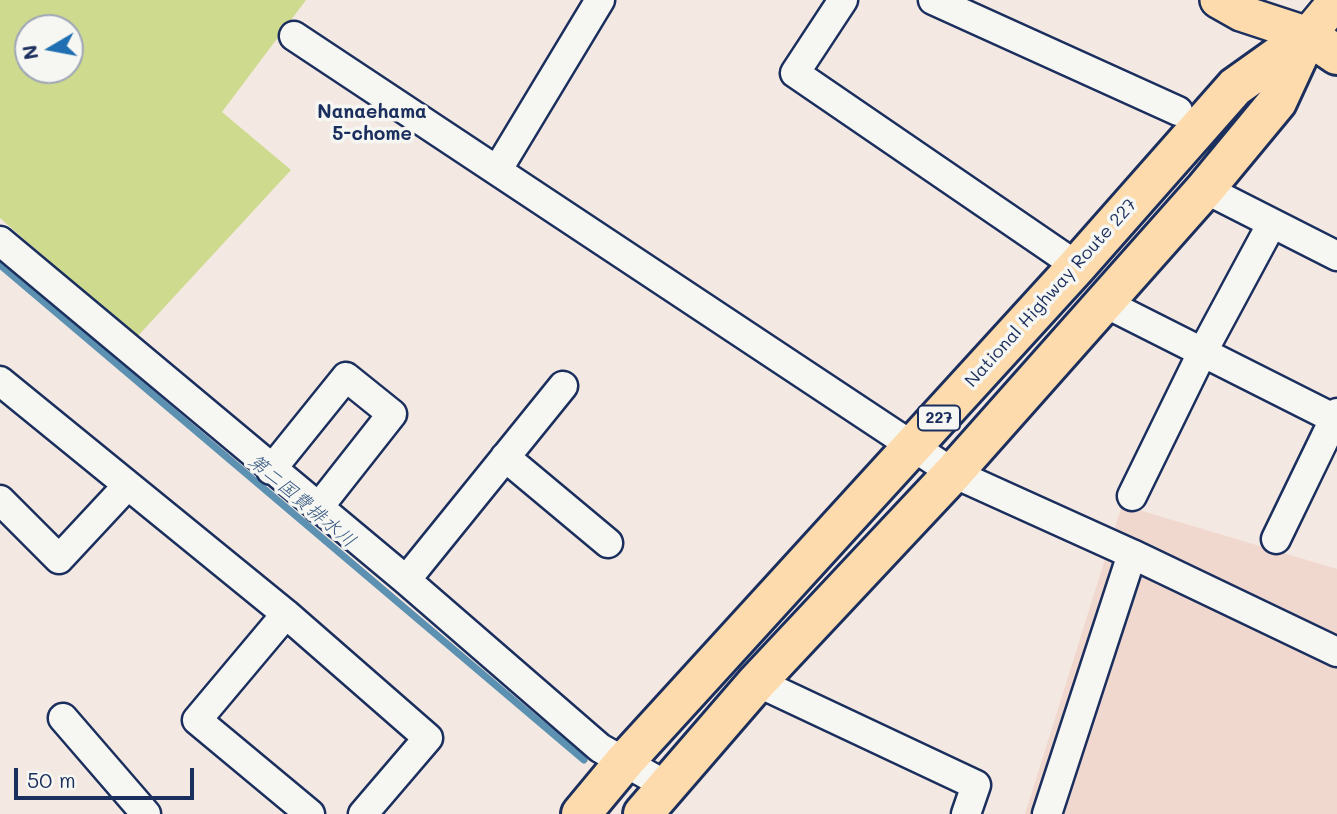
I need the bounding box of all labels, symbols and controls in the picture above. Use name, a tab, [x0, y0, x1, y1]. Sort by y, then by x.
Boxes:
north arrow	[14, 14, 84, 84]
text: N	[16, 43, 43, 62]
district label: Nanaehama 5-chome	[317, 101, 427, 145]
street label: National Highway Route 227	[961, 194, 1141, 392]
road number: 227	[918, 406, 960, 430]
water label: 第二国費排水川	[244, 450, 360, 552]
scale bar	[18, 754, 198, 798]
text: 50 m	[27, 766, 76, 793]

